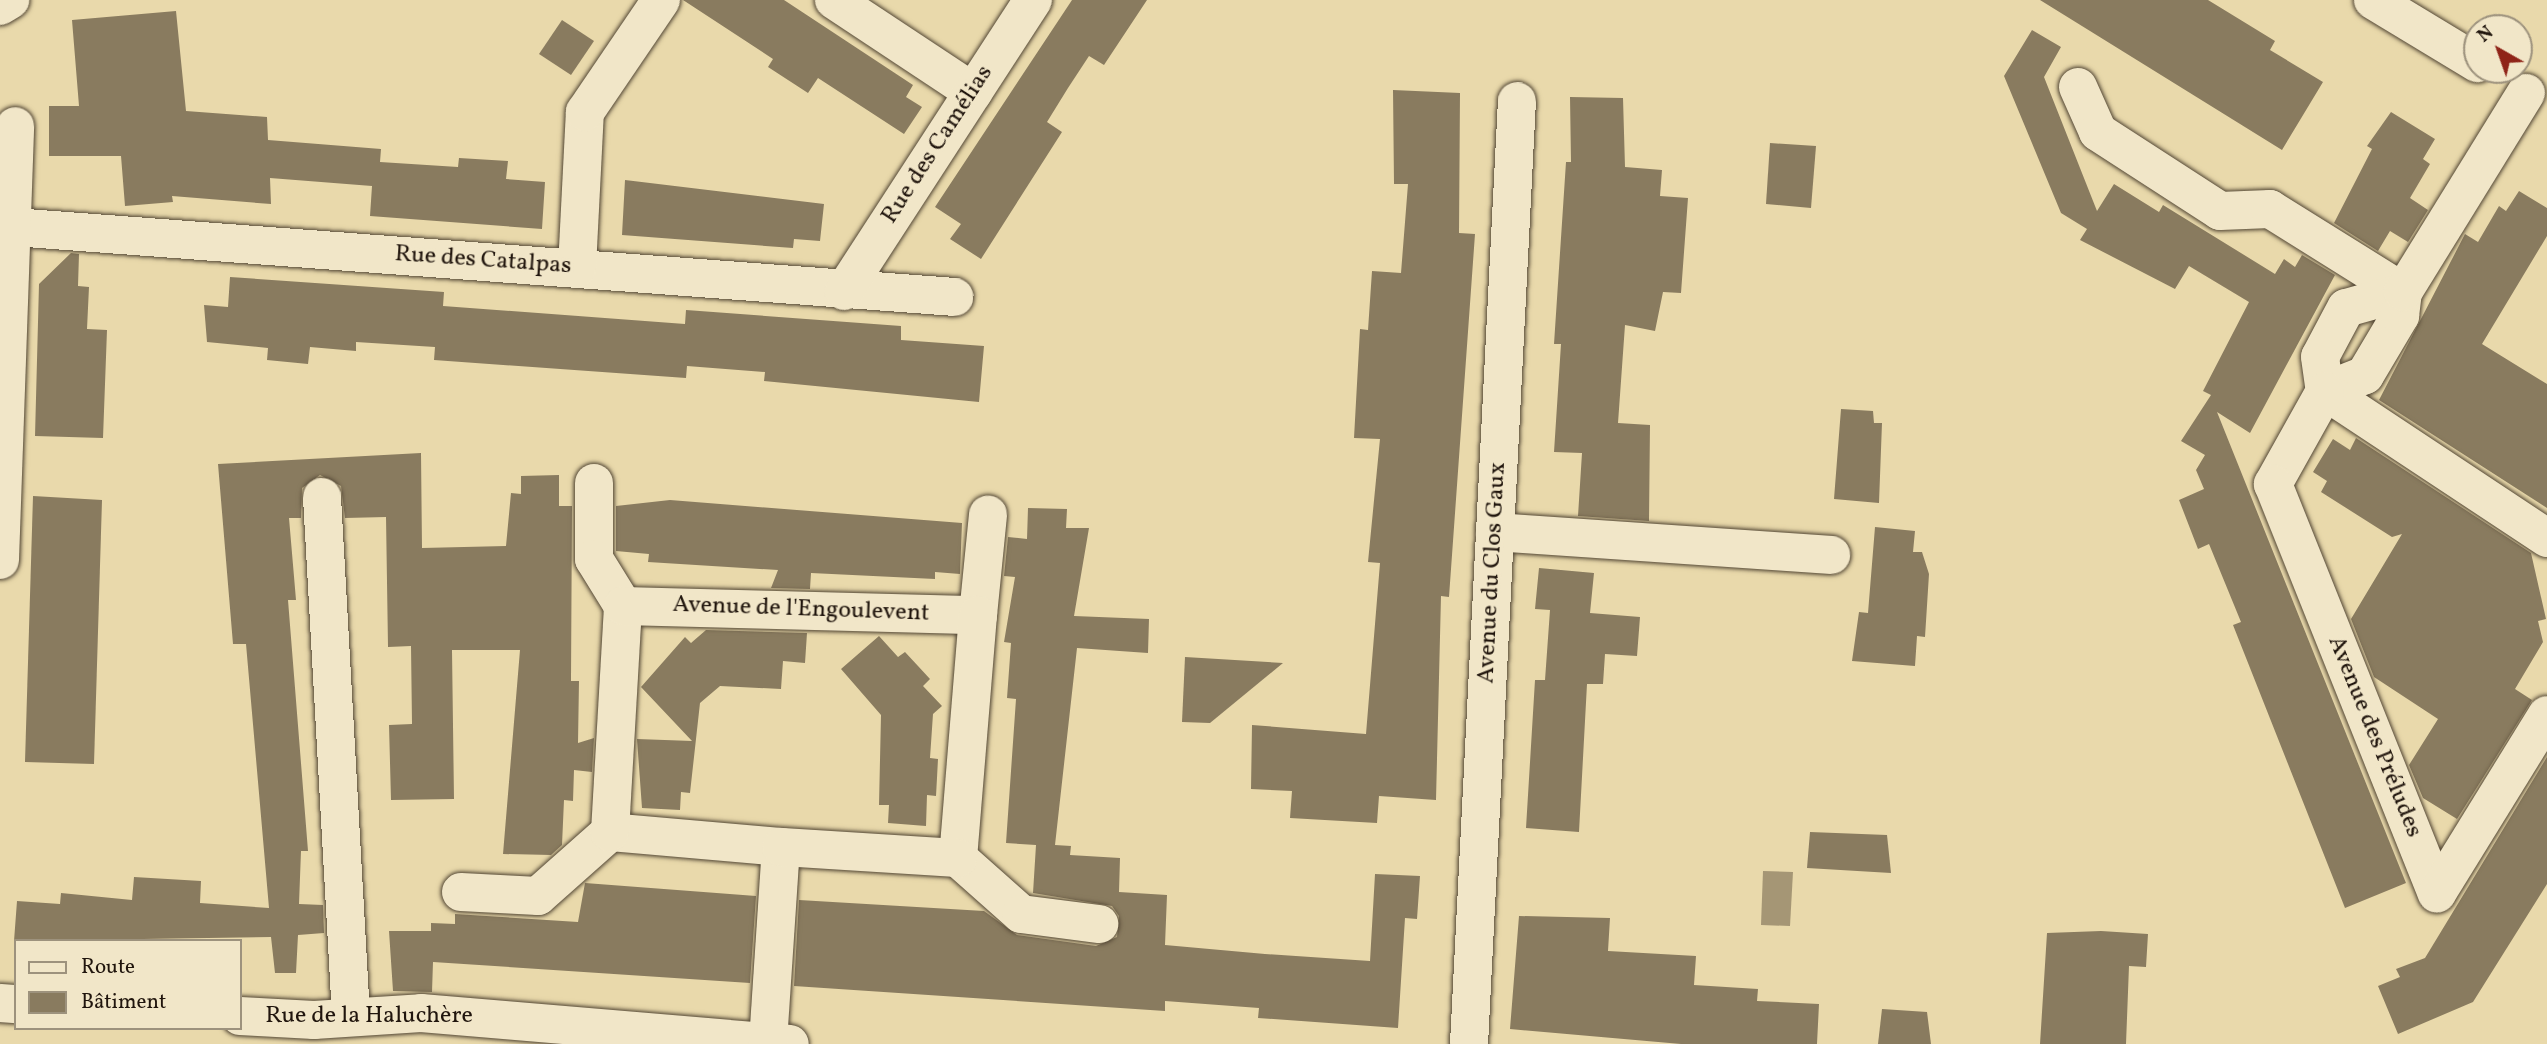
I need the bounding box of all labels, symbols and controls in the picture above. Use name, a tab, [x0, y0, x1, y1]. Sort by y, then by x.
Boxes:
north arrow	[2463, 14, 2533, 84]
text: N	[2472, 20, 2499, 49]
street label: Rue des Camélias	[876, 60, 1000, 230]
street label: Rue des Catalpas	[394, 240, 572, 282]
street label: Avenue du Clos Gaux	[1473, 462, 1513, 684]
street label: Avenue de l'Engoulevent	[672, 591, 930, 629]
street label: Avenue des Préludes	[2320, 632, 2428, 842]
legend	[14, 939, 242, 1030]
text: Route	[81, 953, 135, 982]
text: Bâtiment	[81, 988, 166, 1017]
street label: Rue de la Haluchère	[265, 1003, 473, 1031]

